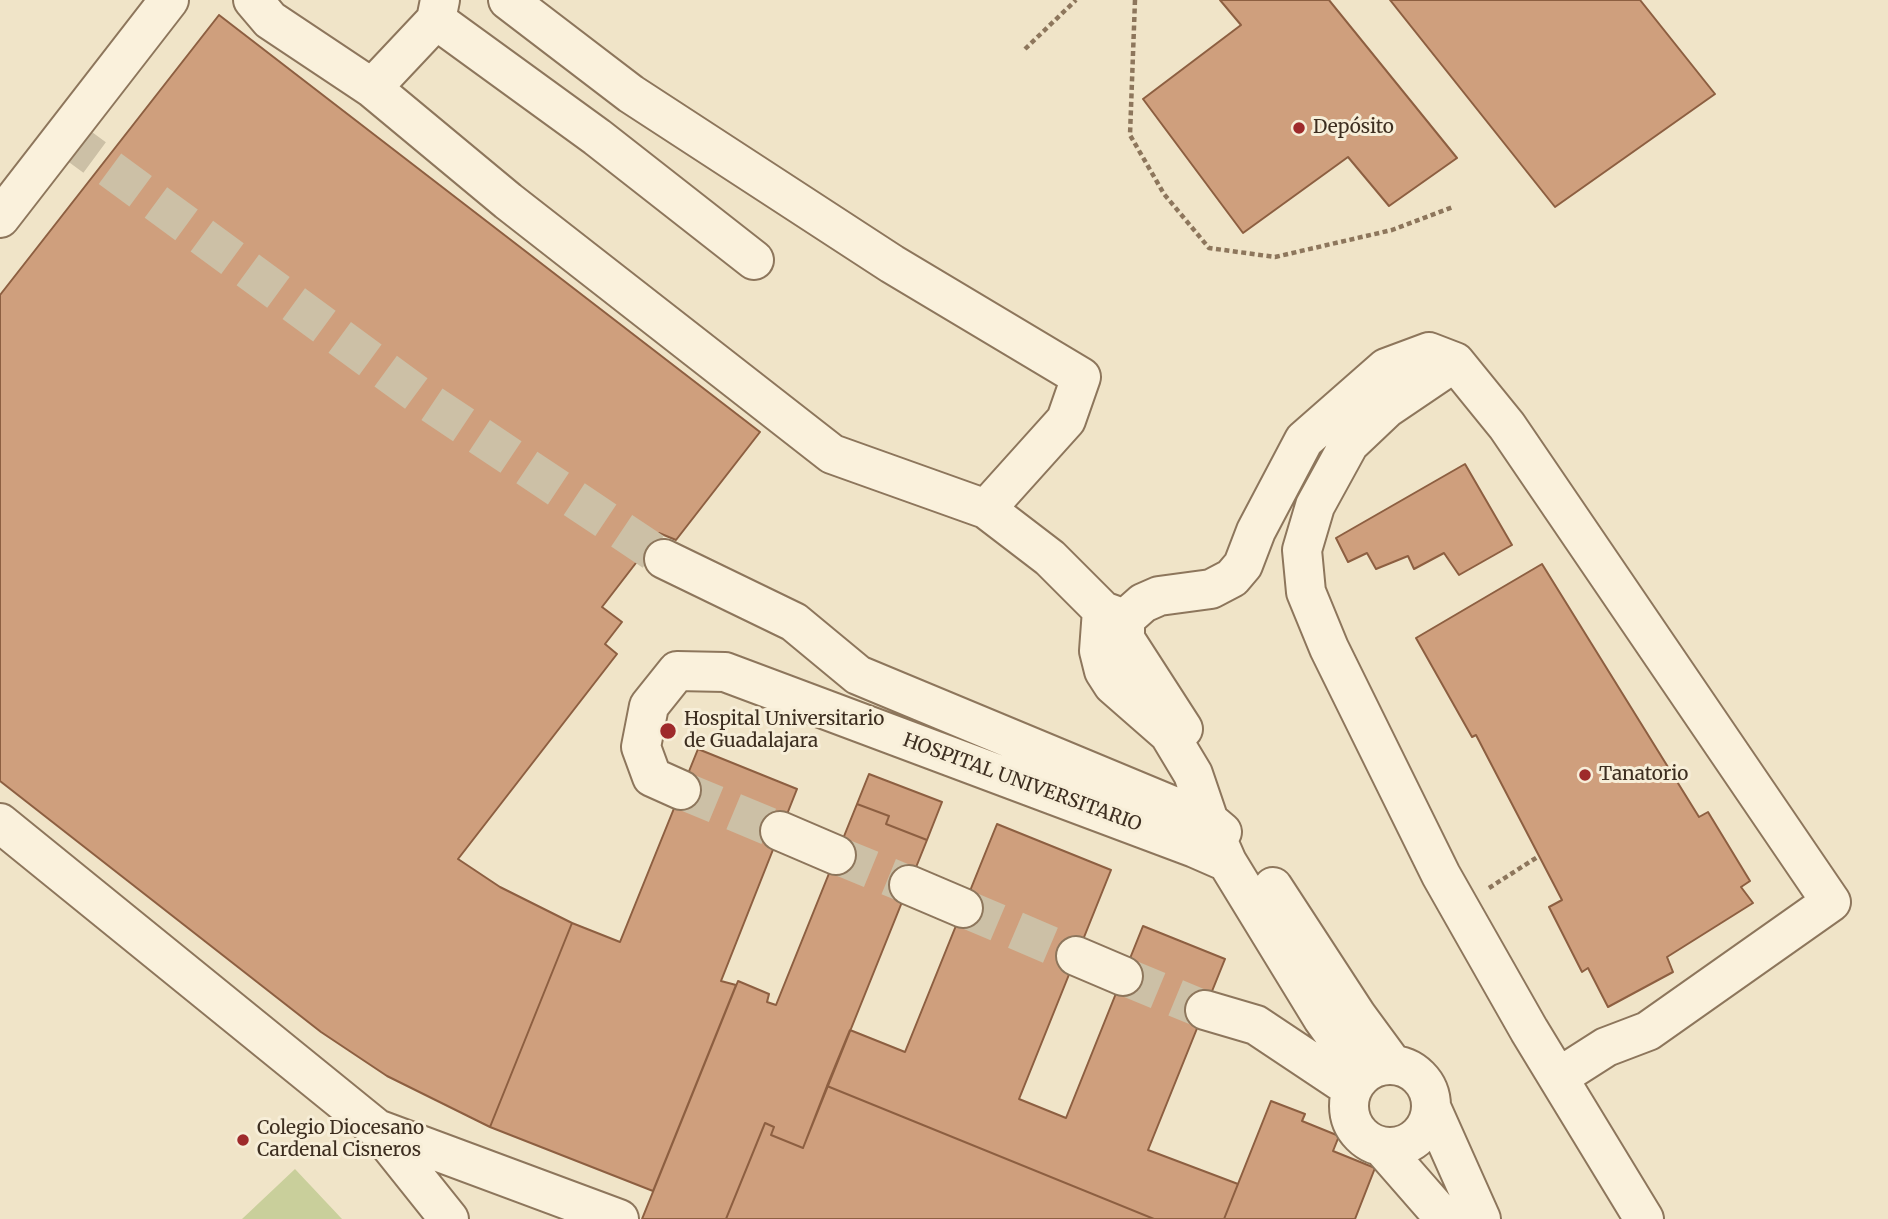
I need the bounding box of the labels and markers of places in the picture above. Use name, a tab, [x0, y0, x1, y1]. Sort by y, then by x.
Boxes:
place label: Depósito	[1313, 117, 1394, 139]
marker: Depósito	[1291, 120, 1307, 136]
place label: Hospital Universitario de Guadalajara	[684, 709, 884, 753]
marker: Hospital Universitario de Guadalajara	[658, 721, 678, 741]
place label: Tanatorio	[1599, 764, 1688, 786]
marker: Tanatorio	[1577, 767, 1593, 783]
place label: Colegio Diocesano Cardenal Cisneros	[257, 1118, 424, 1162]
marker: Colegio Diocesano Cardenal Cisneros	[235, 1132, 251, 1148]

